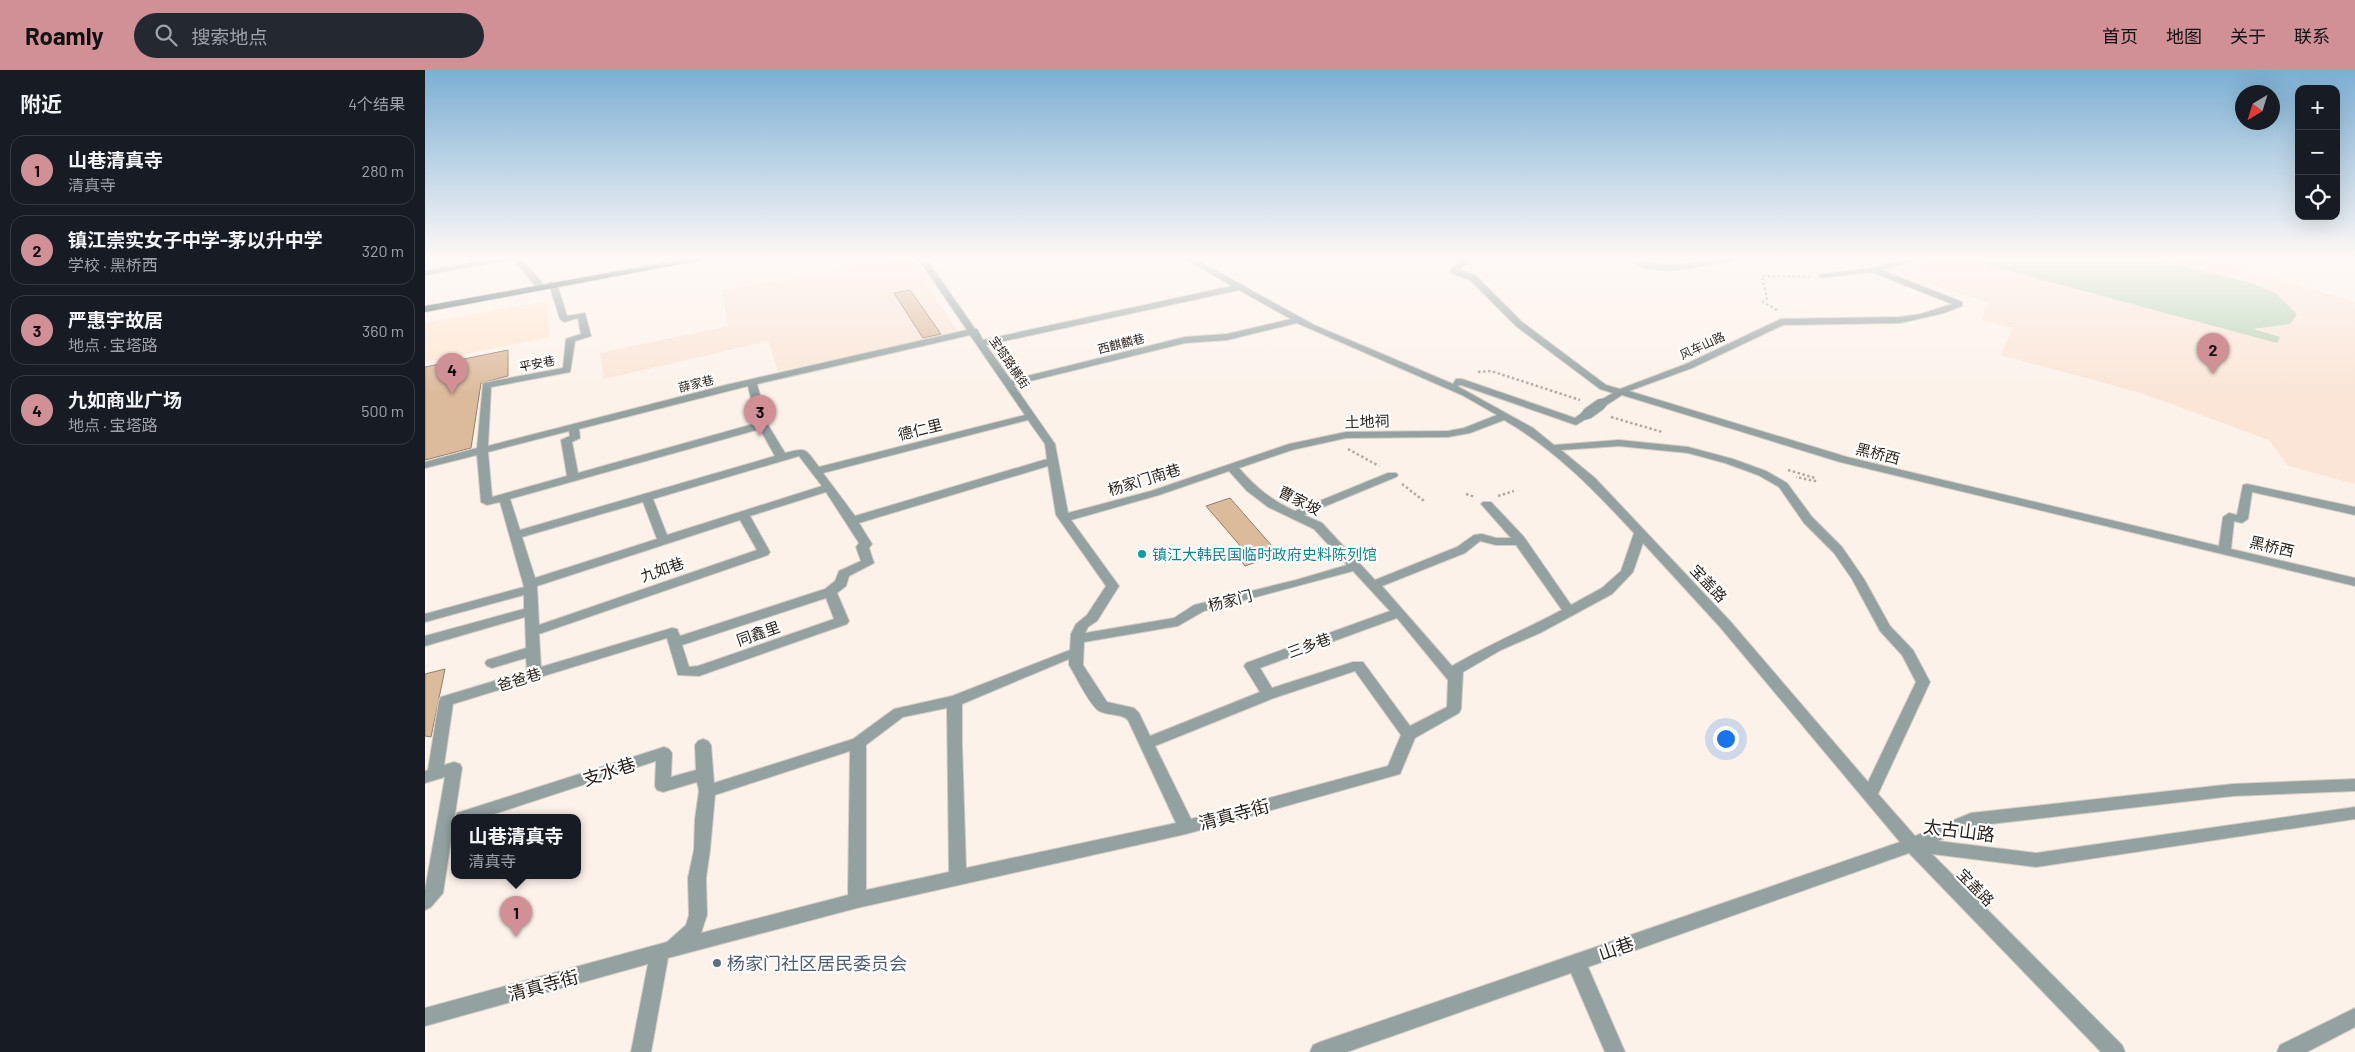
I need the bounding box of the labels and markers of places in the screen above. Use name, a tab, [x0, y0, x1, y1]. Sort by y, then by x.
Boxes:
pin: 2	[2197, 333, 2229, 374]
pin: 4	[436, 353, 468, 394]
pin: 3	[744, 395, 776, 436]
place label: 镇江大韩民国临时政府史料陈列馆	[1152, 545, 1377, 563]
marker: 镇江大韩民国临时政府史料陈列馆	[1136, 548, 1148, 560]
pin: 1	[500, 896, 532, 937]
place label: 杨家门社区居民委员会	[727, 952, 907, 974]
marker: 杨家门社区居民委员会	[711, 957, 723, 969]

